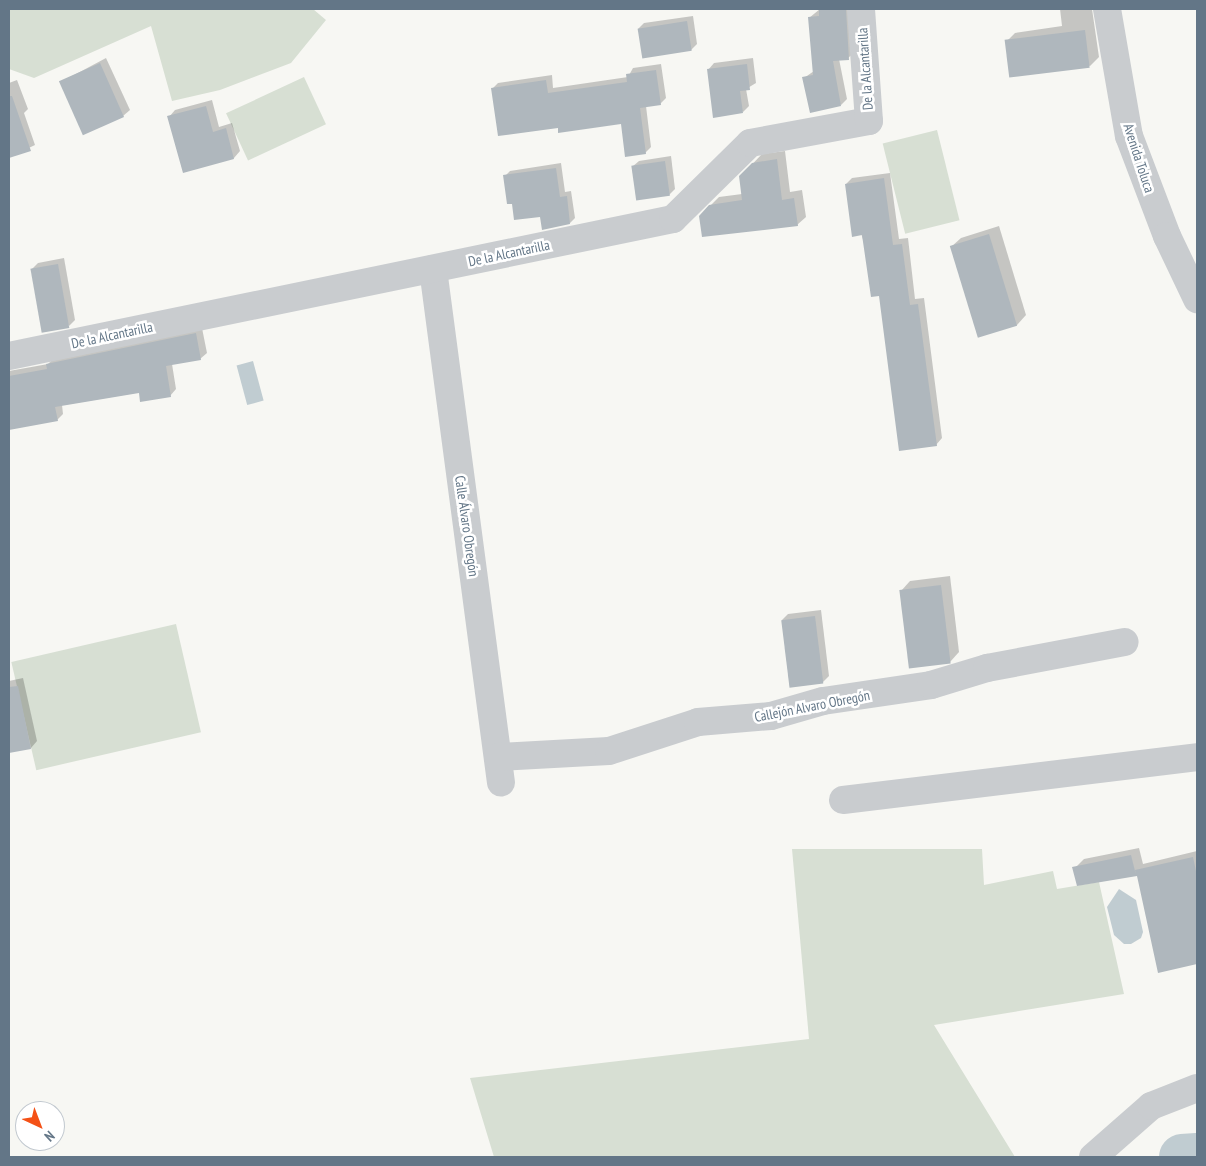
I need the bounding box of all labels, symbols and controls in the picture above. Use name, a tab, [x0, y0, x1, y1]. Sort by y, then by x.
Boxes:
street label: De la Alcantarilla	[854, 27, 876, 111]
street label: Avenida Toluca	[1120, 121, 1158, 195]
street label: De la Alcantarilla	[467, 236, 551, 270]
street label: De la Alcantarilla	[70, 318, 154, 352]
street label: Calle Álvaro Obregón	[452, 474, 482, 578]
street label: Callejón Alvaro Obregón	[753, 687, 871, 725]
north arrow	[15, 1101, 65, 1151]
text: N	[41, 1127, 58, 1145]

